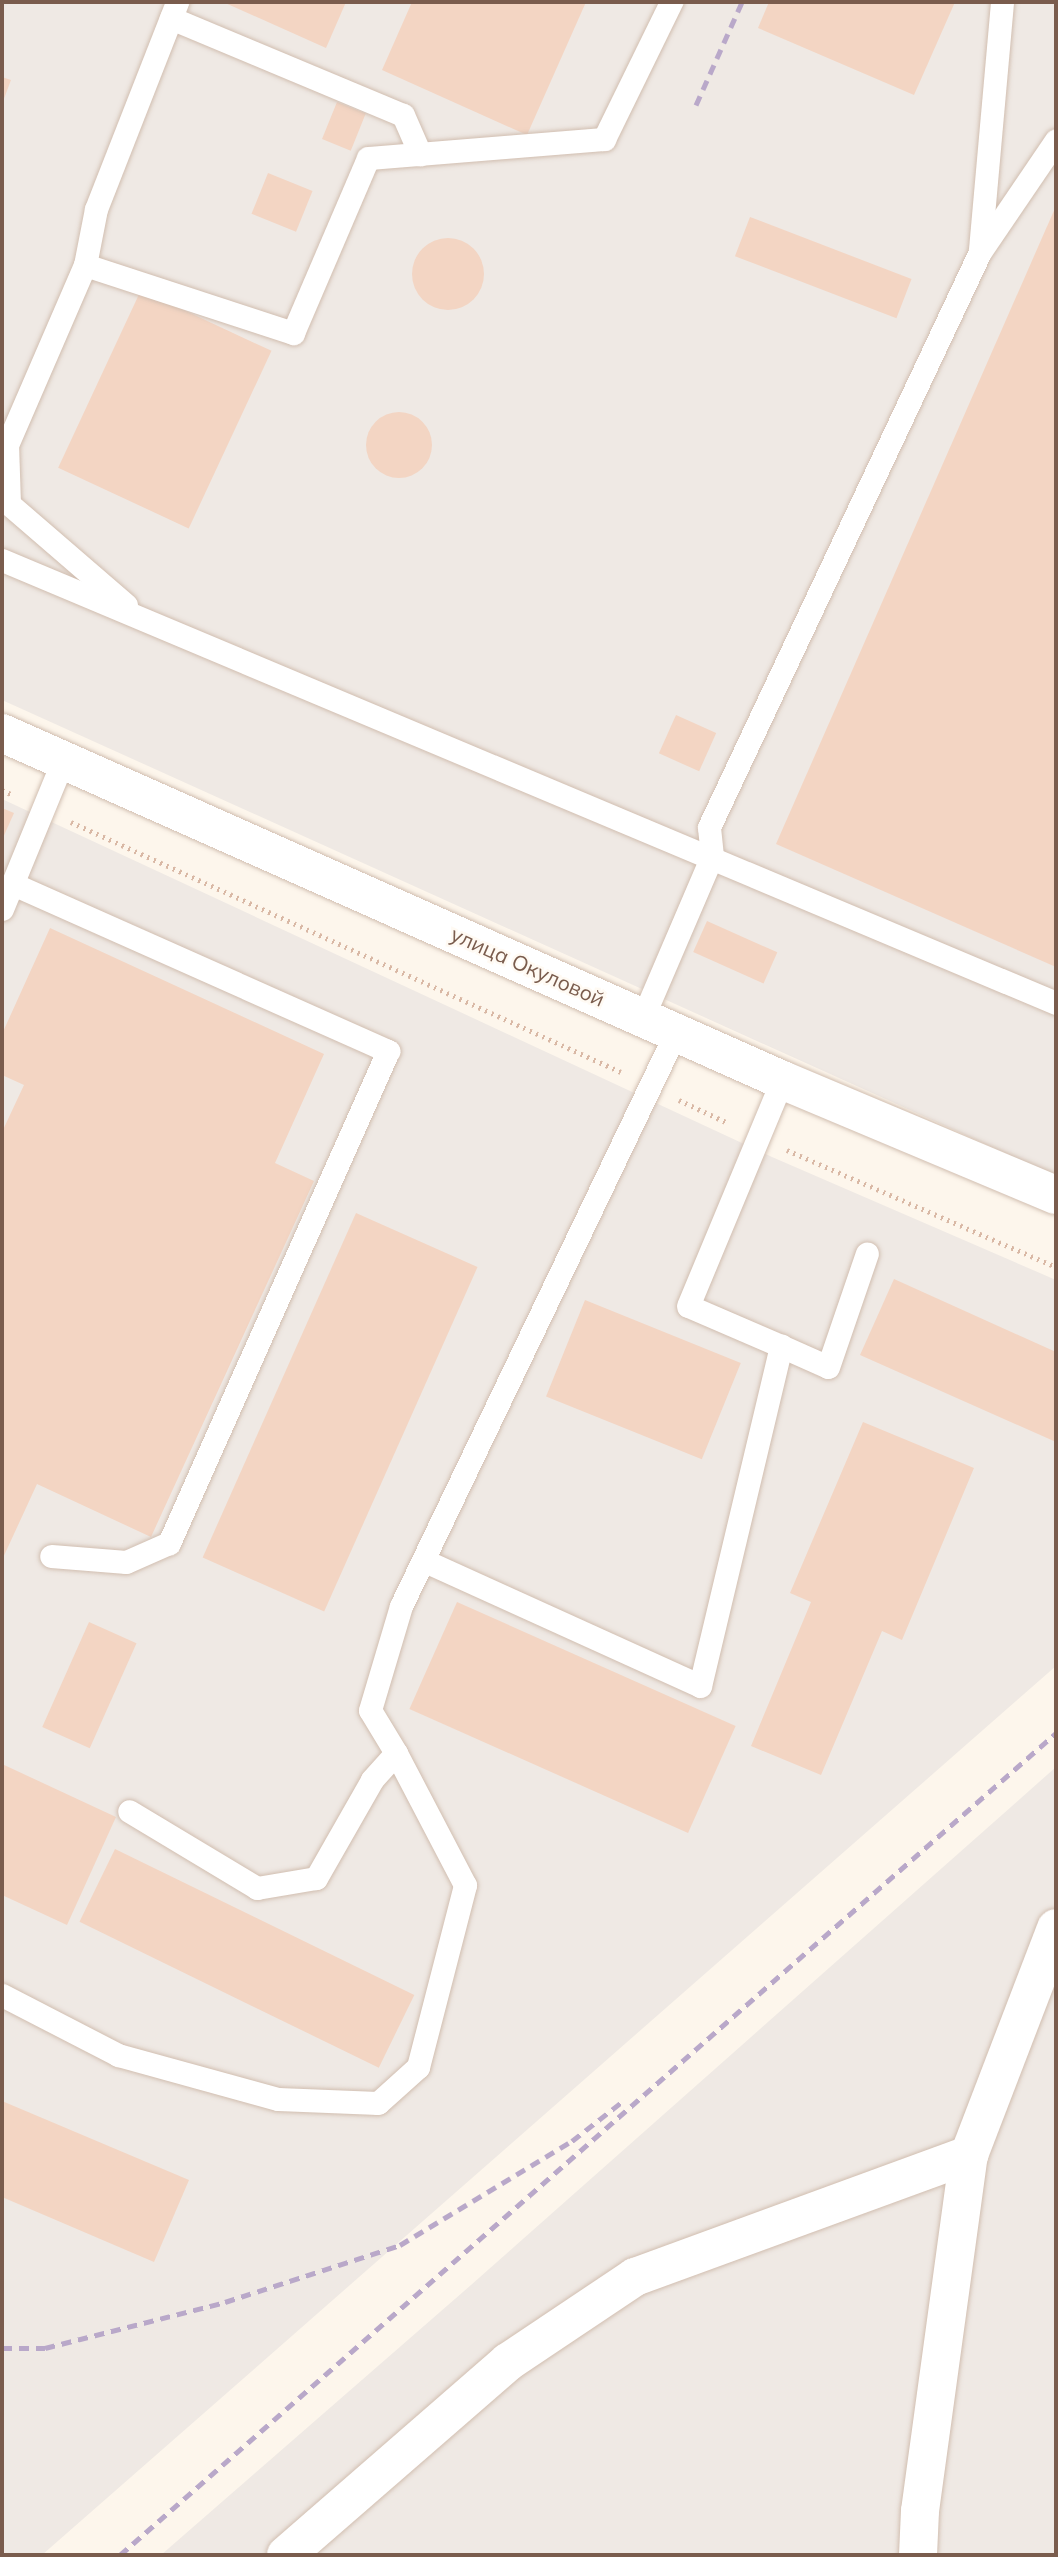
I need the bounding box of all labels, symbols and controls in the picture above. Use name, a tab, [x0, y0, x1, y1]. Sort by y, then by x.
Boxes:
street label: улица Окуловой	[447, 921, 609, 1011]

